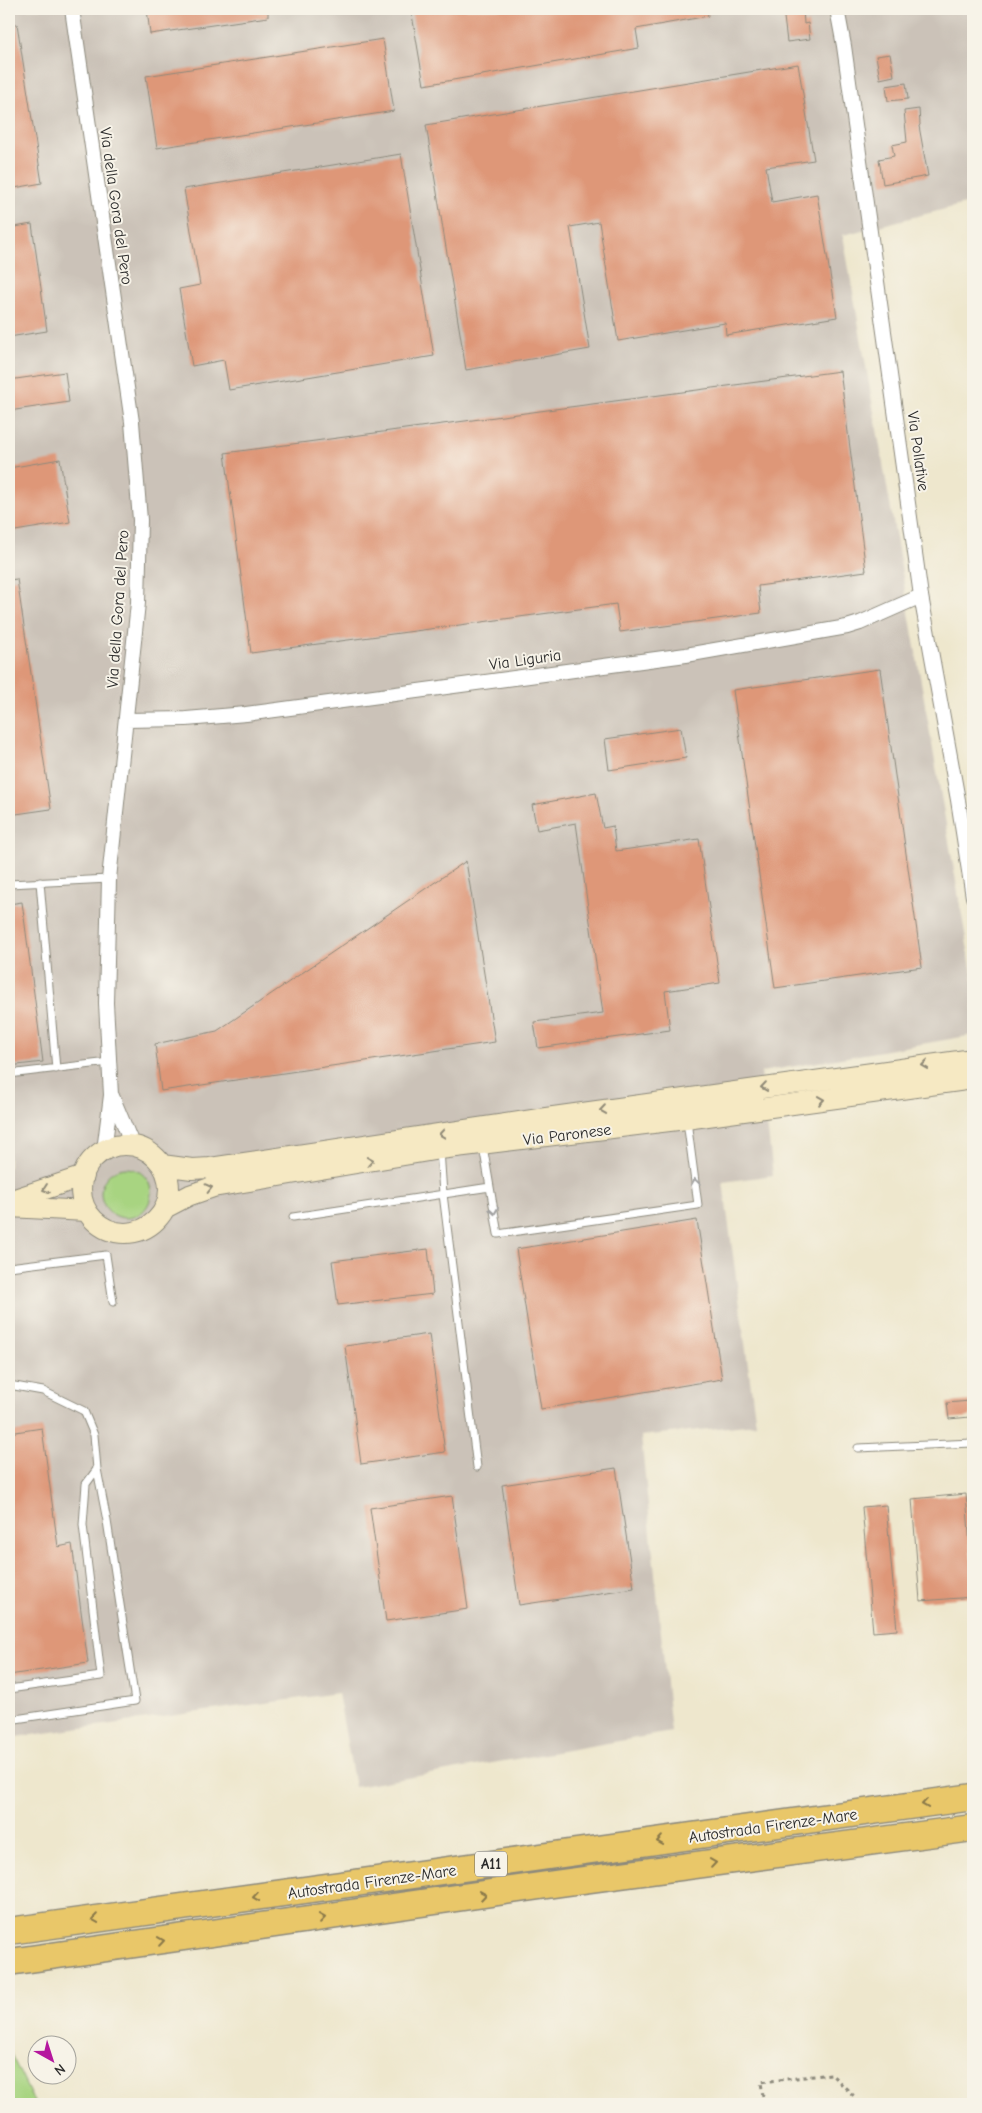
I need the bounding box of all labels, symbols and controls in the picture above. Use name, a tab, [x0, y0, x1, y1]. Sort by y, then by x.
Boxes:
street label: Via della Gora del Pero	[96, 126, 136, 286]
street label: Via Pollative	[904, 410, 933, 492]
street label: Via della Gora del Pero	[103, 529, 133, 689]
street label: Via Liguria	[488, 646, 562, 674]
one-way arrow	[921, 1060, 929, 1070]
one-way arrow	[760, 1082, 768, 1092]
one-way arrow	[817, 1096, 826, 1106]
one-way arrow	[599, 1104, 607, 1115]
street label: Via Paronese	[522, 1121, 612, 1149]
one-way arrow	[438, 1128, 447, 1138]
one-way arrow	[365, 1157, 374, 1167]
one-way arrow	[690, 1177, 701, 1185]
one-way arrow	[43, 1183, 51, 1193]
one-way arrow	[205, 1183, 214, 1194]
one-way arrow	[488, 1207, 499, 1215]
one-way arrow	[921, 1798, 929, 1809]
street label: Autostrada Firenze-Mare	[688, 1805, 859, 1847]
one-way arrow	[656, 1835, 664, 1846]
road number: A11	[475, 1852, 507, 1876]
one-way arrow	[709, 1858, 717, 1869]
street label: Autostrada Firenze-Mare	[287, 1861, 458, 1903]
one-way arrow	[478, 1890, 487, 1900]
one-way arrow	[252, 1891, 260, 1902]
one-way arrow	[318, 1913, 326, 1923]
one-way arrow	[91, 1914, 100, 1924]
one-way arrow	[157, 1936, 165, 1946]
north arrow	[28, 2036, 78, 2086]
text: N	[51, 2060, 69, 2079]

